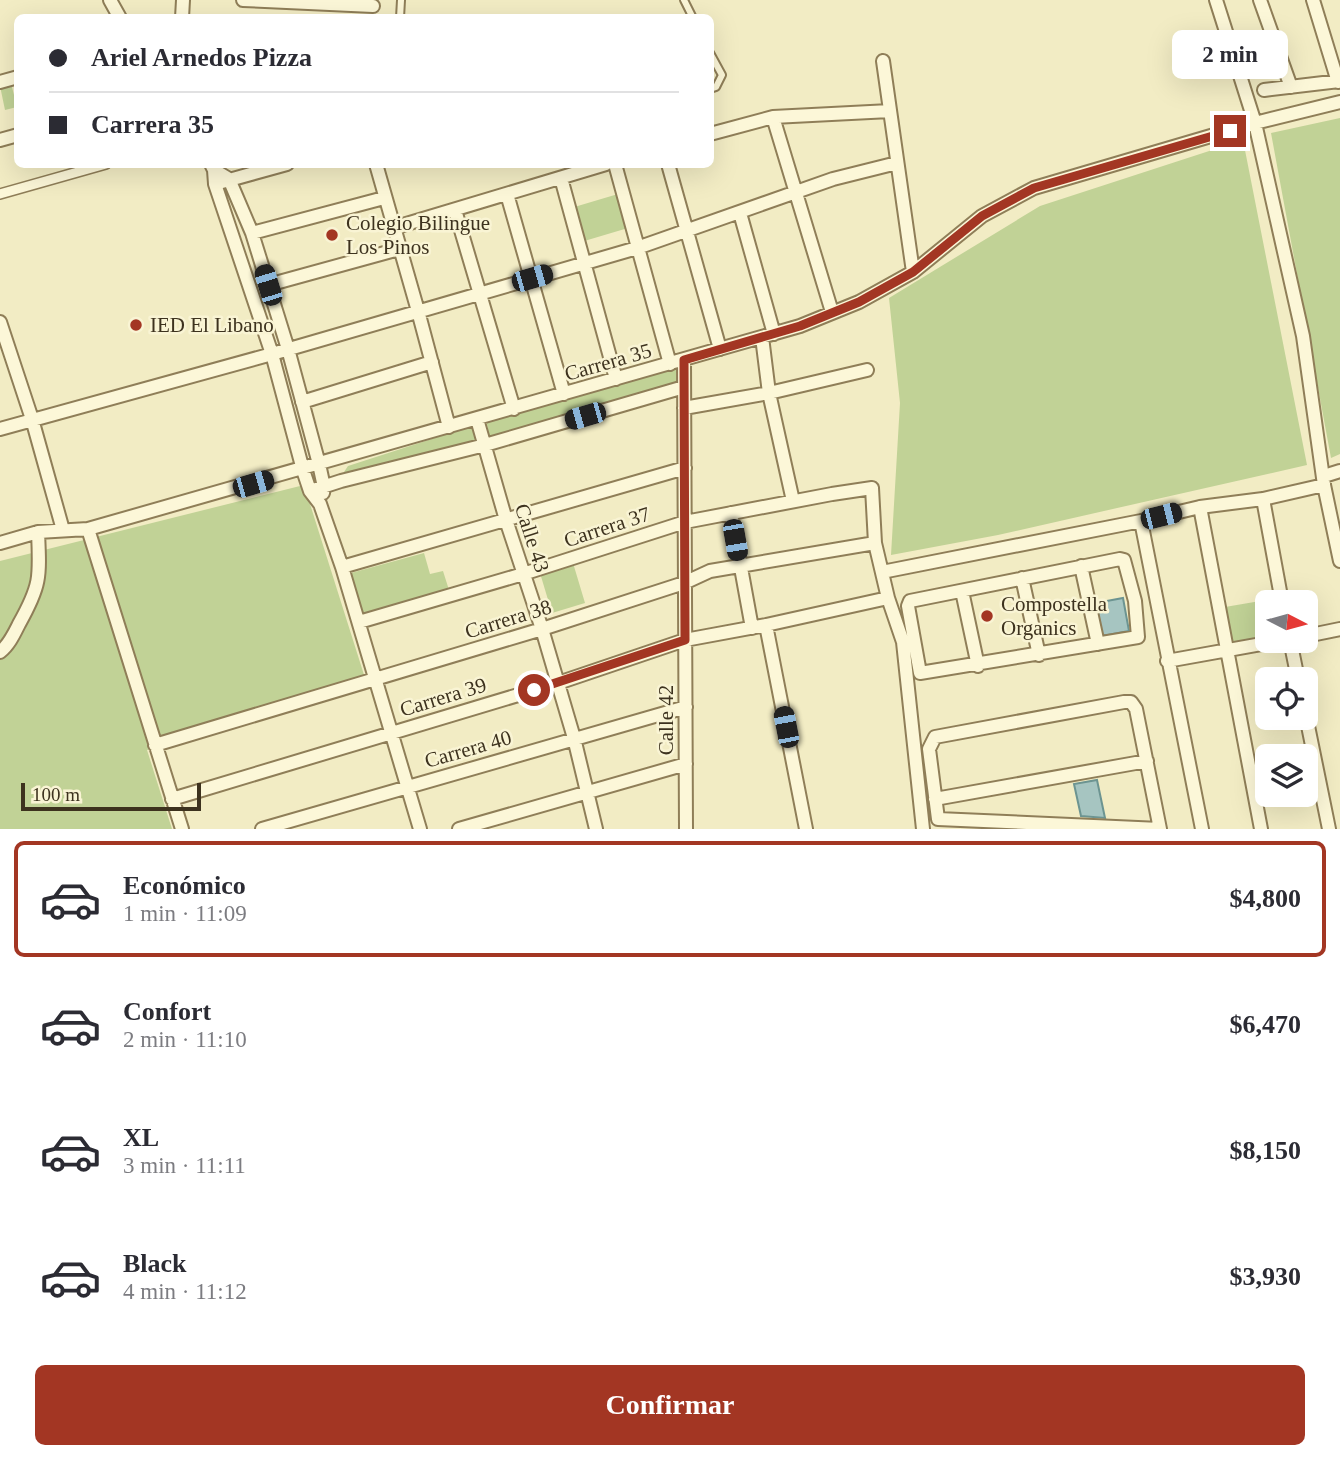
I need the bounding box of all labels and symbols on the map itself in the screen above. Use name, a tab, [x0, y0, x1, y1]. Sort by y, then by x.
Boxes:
callout: 2 min	[1172, 30, 1288, 78]
route end	[1214, 115, 1246, 147]
place label: Colegio Bilingue Los Pinos	[346, 211, 490, 259]
marker: Colegio Bilingue Los Pinos	[324, 227, 340, 243]
car	[252, 262, 285, 308]
car	[509, 262, 556, 294]
place label: IED El Libano	[150, 313, 274, 337]
marker: IED El Libano	[128, 317, 144, 333]
street label: Carrera 35	[562, 338, 654, 386]
car	[562, 400, 609, 432]
car	[230, 468, 277, 500]
street label: Calle 43	[510, 501, 554, 575]
car	[1139, 501, 1184, 531]
street label: Carrera 37	[561, 502, 653, 552]
car	[722, 517, 749, 563]
north arrow	[1255, 590, 1318, 653]
place label: Compostella Organics	[1001, 592, 1108, 640]
street label: Carrera 38	[462, 594, 554, 644]
marker: Compostella Organics	[979, 608, 995, 624]
street label: Carrera 39	[397, 672, 489, 722]
route start	[518, 674, 550, 706]
street label: Calle 42	[654, 685, 678, 755]
car	[772, 704, 801, 750]
street label: Carrera 40	[422, 725, 514, 773]
scale bar	[21, 780, 201, 812]

